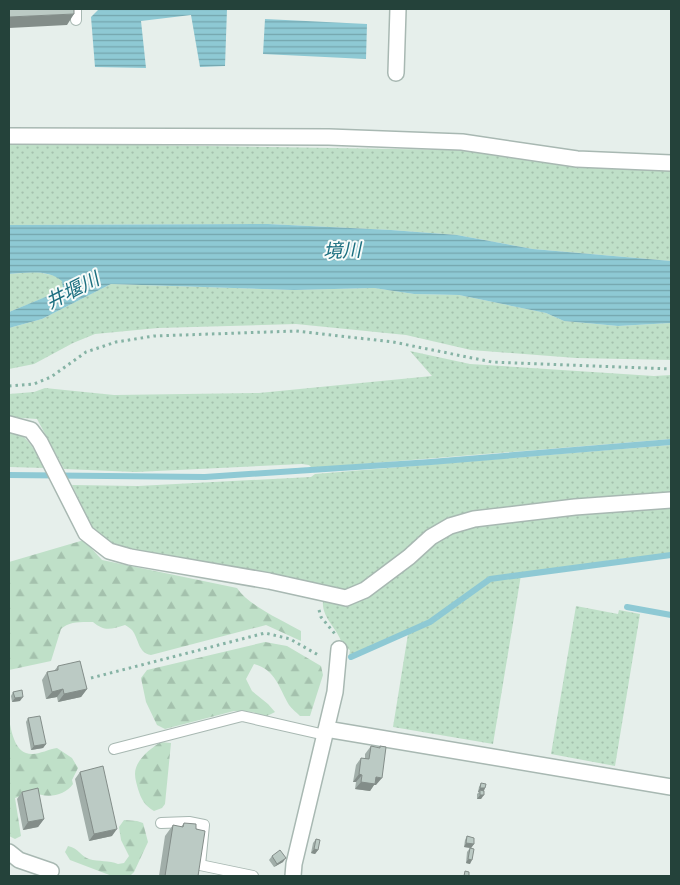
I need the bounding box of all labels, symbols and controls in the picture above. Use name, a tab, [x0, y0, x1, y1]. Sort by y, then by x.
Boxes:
water label: 境川	[323, 238, 363, 262]
water label: 井堰川	[42, 266, 104, 313]

